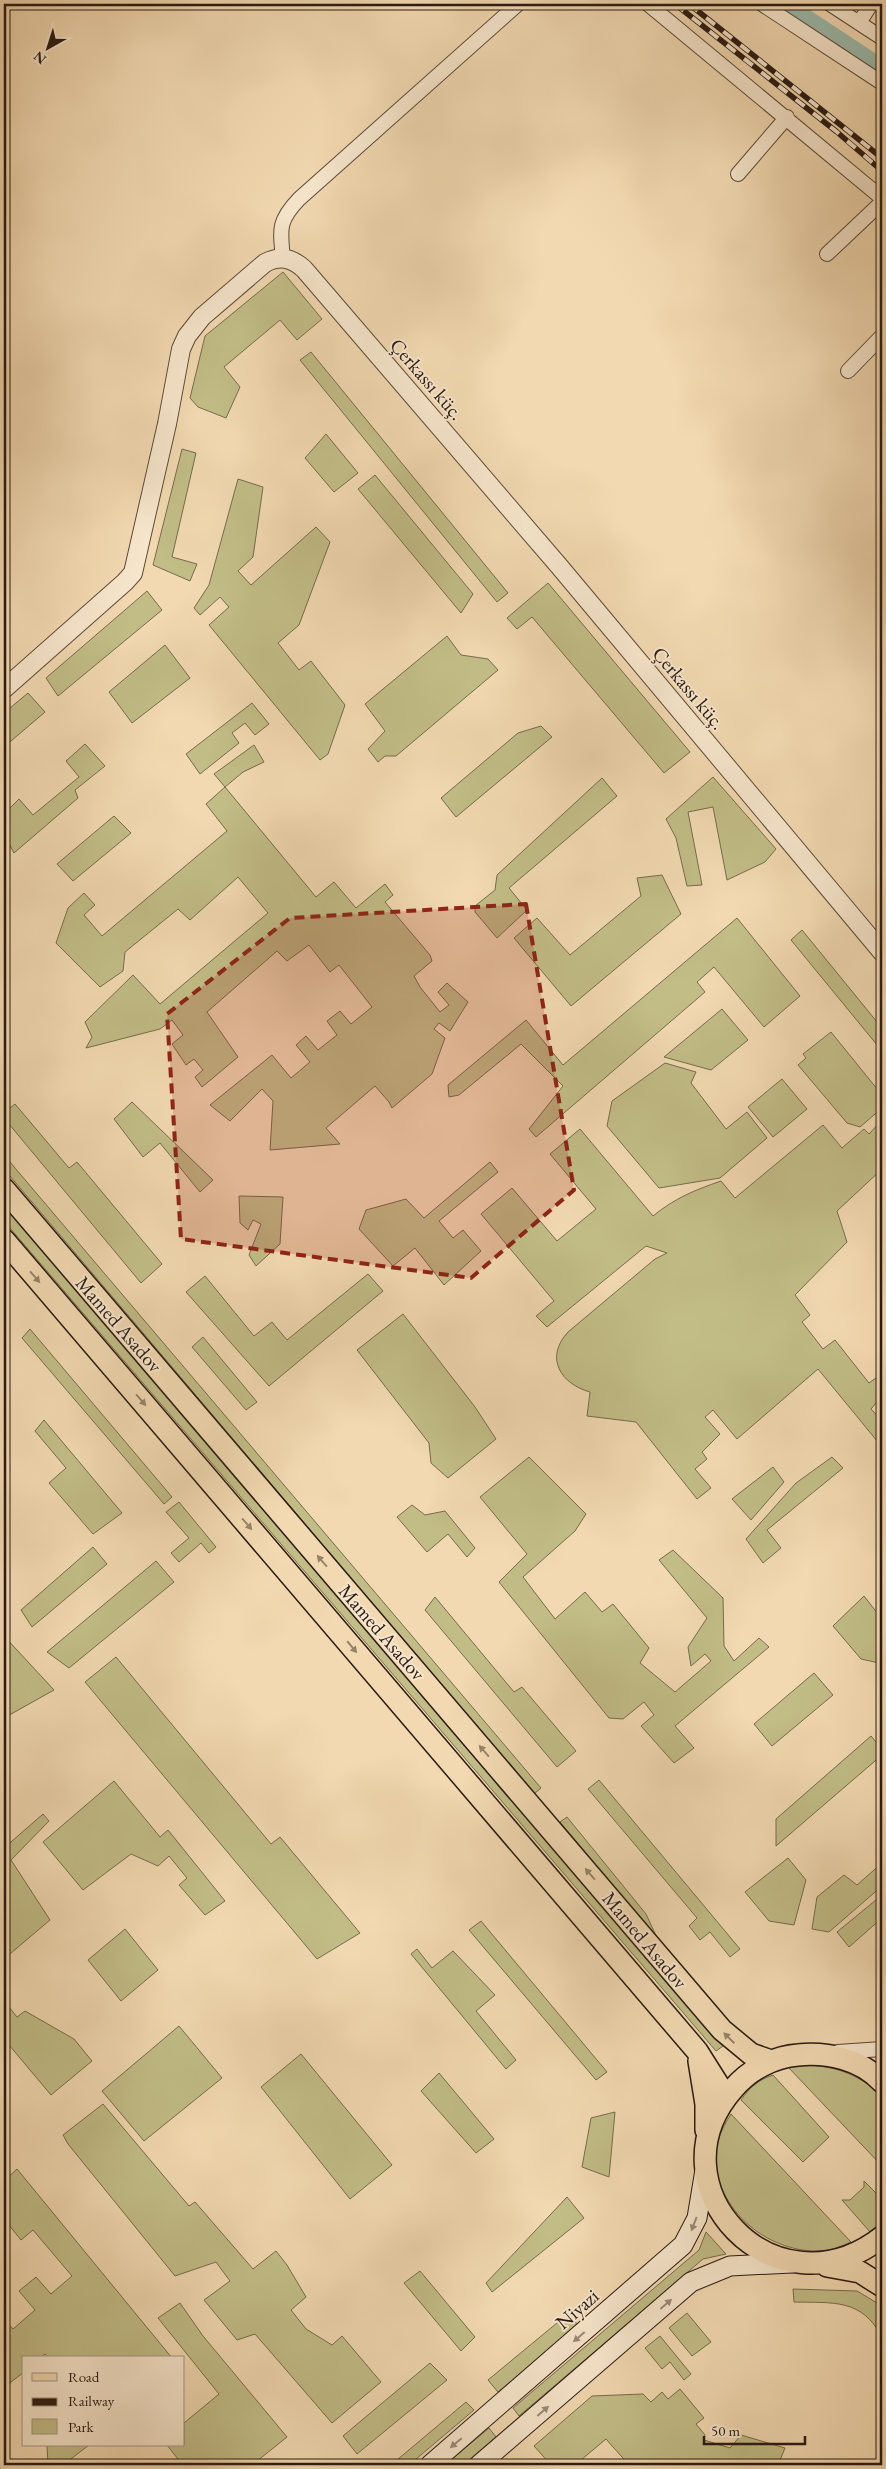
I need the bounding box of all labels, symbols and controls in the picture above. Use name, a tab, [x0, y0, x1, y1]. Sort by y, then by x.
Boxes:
north arrow	[22, 22, 72, 72]
text: N	[29, 47, 50, 69]
street label: Çerkassı küç.	[384, 333, 470, 425]
street label: Çerkassı küç.	[647, 641, 731, 735]
one-way arrow	[30, 1270, 41, 1283]
street label: Mamed Asadov	[70, 1270, 168, 1378]
one-way arrow	[136, 1394, 147, 1407]
one-way arrow	[241, 1517, 253, 1529]
one-way arrow	[316, 1555, 327, 1568]
street label: Mamed Asadov	[333, 1578, 431, 1686]
one-way arrow	[347, 1641, 358, 1654]
one-way arrow	[479, 1745, 490, 1757]
one-way arrow	[584, 1868, 595, 1881]
street label: Mamed Asadov	[597, 1886, 694, 1994]
one-way arrow	[724, 2032, 736, 2044]
one-way arrow	[690, 2217, 698, 2232]
street label: Niyazi	[550, 2283, 604, 2335]
one-way arrow	[659, 2299, 672, 2310]
one-way arrow	[574, 2331, 586, 2343]
legend	[22, 2356, 185, 2446]
text: Road	[68, 2367, 100, 2386]
text: Railway	[68, 2391, 115, 2410]
one-way arrow	[537, 2405, 549, 2417]
scale bar	[704, 2414, 805, 2446]
text: Park	[68, 2417, 95, 2436]
text: 50 m	[711, 2421, 740, 2440]
one-way arrow	[450, 2437, 462, 2448]

